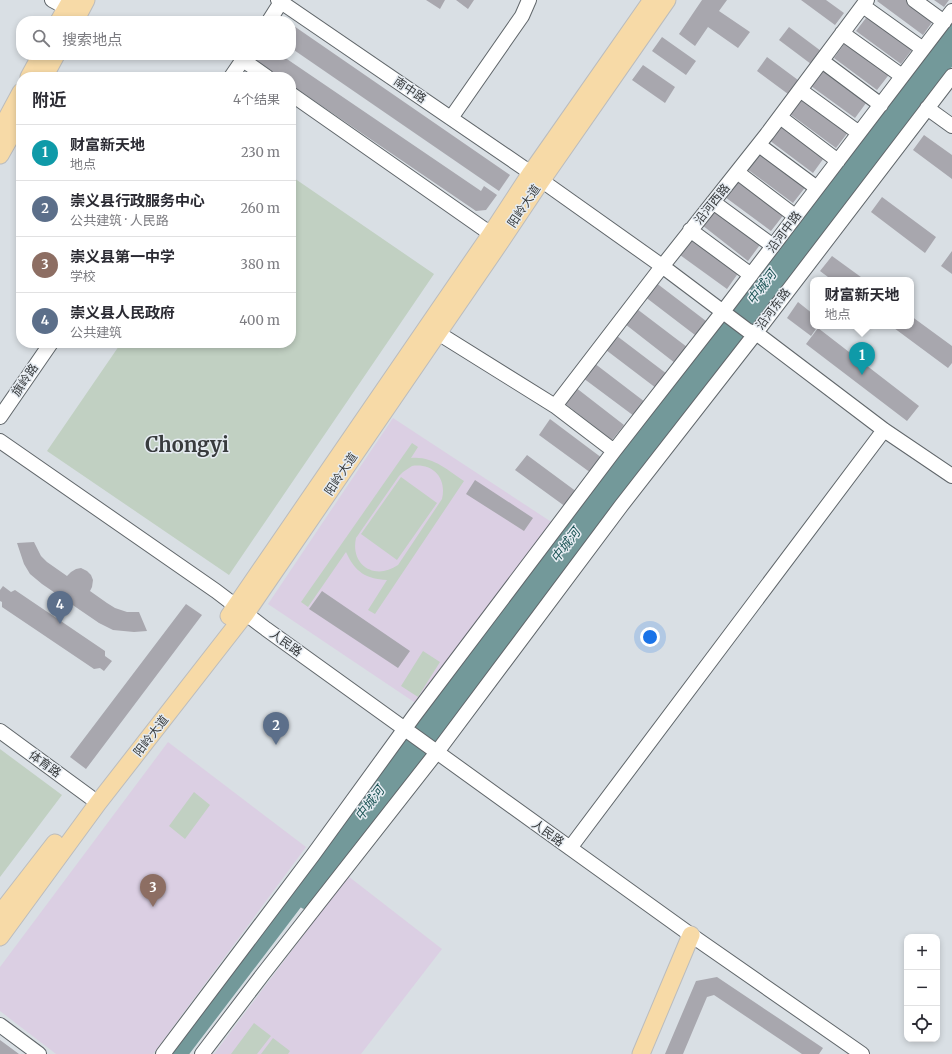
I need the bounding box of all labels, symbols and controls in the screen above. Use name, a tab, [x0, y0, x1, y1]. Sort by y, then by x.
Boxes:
search box	[16, 16, 296, 60]
icon: search	[30, 27, 52, 49]
text: 搜索地点	[62, 30, 122, 49]
street label: 南中路	[391, 73, 429, 106]
text: 附近	[32, 89, 66, 111]
text: 4个结果	[233, 91, 280, 108]
text: 财富新天地	[70, 135, 145, 154]
text: 1	[42, 144, 48, 161]
text: 230 m	[241, 144, 280, 161]
text: 地点	[70, 156, 96, 173]
street label: 沿河西路	[691, 180, 733, 227]
street label: 阳岭大道	[504, 182, 543, 230]
text: 崇义县行政服务中心	[70, 191, 205, 210]
text: 2	[41, 200, 49, 217]
text: 260 m	[240, 200, 280, 217]
street label: 沿河中路	[763, 208, 804, 255]
text: 公共建筑 · 人民路	[70, 212, 169, 229]
text: 崇义县第一中学	[70, 247, 175, 266]
text: 3	[41, 256, 49, 273]
text: 380 m	[241, 256, 280, 273]
water label: 中城河	[743, 264, 782, 308]
text: 学校	[70, 268, 96, 285]
popup	[810, 277, 914, 329]
street label: 沿河东路	[752, 285, 793, 332]
text: 财富新天地	[824, 285, 900, 304]
text: 崇义县人民政府	[70, 303, 175, 322]
text: 地点	[824, 306, 851, 323]
text: 4	[41, 312, 49, 329]
text: 400 m	[239, 312, 280, 329]
text: 公共建筑	[70, 324, 122, 341]
pin: 1	[849, 342, 875, 375]
street label: 旗岭路	[8, 361, 41, 399]
district label: Chongyi	[145, 432, 229, 457]
street label: 阳岭大道	[321, 450, 360, 498]
water label: 中城河	[547, 522, 586, 566]
pin: 4	[47, 591, 73, 624]
street label: 人民路	[267, 626, 305, 659]
your location	[640, 627, 660, 647]
street label: 阳岭大道	[130, 712, 171, 759]
pin: 2	[263, 712, 289, 745]
street label: 体育路	[26, 747, 64, 780]
water label: 中城河	[351, 780, 390, 824]
street label: 人民路	[529, 816, 567, 849]
pin: 3	[140, 874, 166, 907]
map controls	[904, 934, 940, 1042]
button: +	[904, 934, 940, 970]
button: −	[904, 970, 940, 1006]
button: locate	[904, 1006, 940, 1042]

